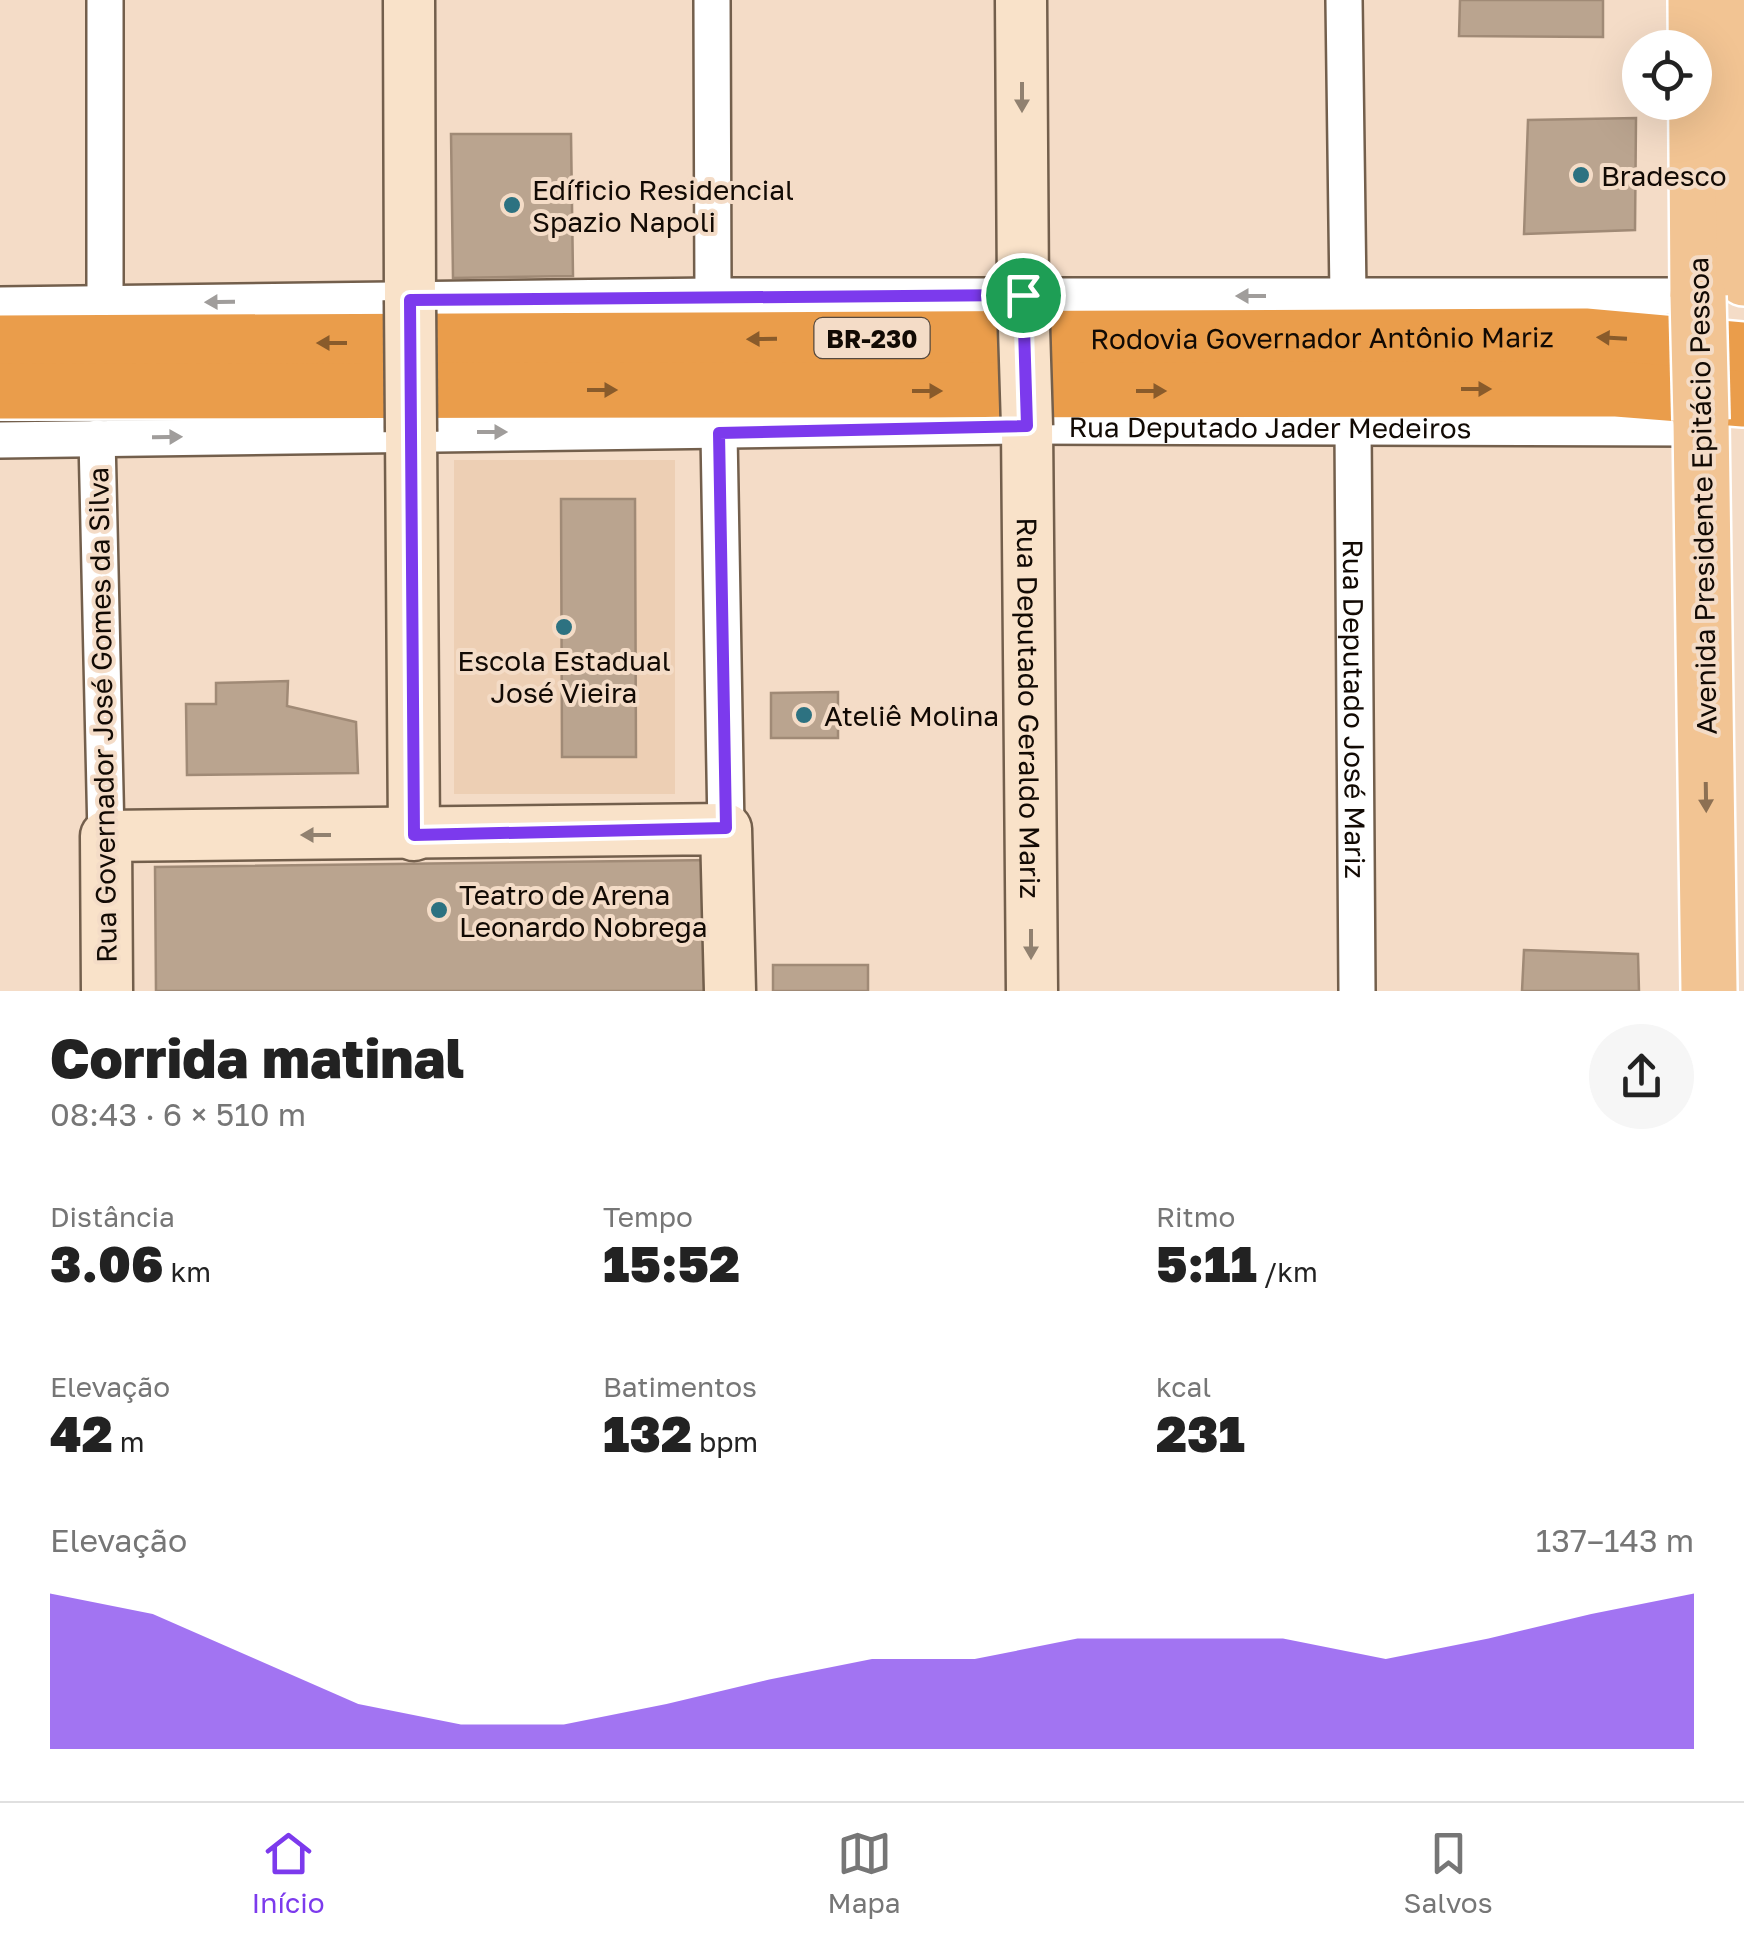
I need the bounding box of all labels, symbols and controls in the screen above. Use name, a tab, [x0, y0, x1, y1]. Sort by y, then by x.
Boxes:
map controls	[1622, 30, 1712, 120]
button: locate	[1622, 30, 1712, 120]
one-way arrow	[1014, 82, 1030, 114]
place label: Bradesco	[1601, 159, 1727, 192]
marker: Bradesco	[1570, 164, 1592, 186]
place label: Edíficio Residencial Spazio Napoli	[532, 173, 794, 238]
marker: Edíficio Residencial Spazio Napoli	[501, 194, 523, 216]
pin	[981, 253, 1066, 338]
street label: Avenida Presidente Epitácio Pessoa	[1681, 257, 1723, 735]
icon: arrive	[996, 268, 1051, 323]
one-way arrow	[1234, 288, 1266, 304]
one-way arrow	[203, 294, 235, 310]
road number: BR-230	[814, 318, 930, 358]
street label: Rodovia Governador Antônio Mariz	[1090, 320, 1554, 355]
one-way arrow	[1596, 330, 1628, 346]
one-way arrow	[746, 331, 778, 347]
one-way arrow	[316, 335, 348, 351]
one-way arrow	[1460, 381, 1492, 397]
one-way arrow	[586, 382, 618, 398]
one-way arrow	[911, 383, 943, 399]
one-way arrow	[1135, 383, 1167, 399]
street label: Rua Deputado Jader Medeiros	[1068, 410, 1471, 444]
one-way arrow	[477, 425, 509, 441]
one-way arrow	[152, 428, 184, 444]
street label: Rua Governador José Gomes da Silva	[81, 467, 123, 963]
street label: Rua Deputado Geraldo Mariz	[1011, 517, 1048, 899]
street label: Rua Deputado José Mariz	[1337, 539, 1373, 879]
marker: Escola Estadual José Vieira	[553, 616, 575, 638]
place label: Escola Estadual José Vieira	[457, 644, 671, 709]
place label: Ateliê Molina	[824, 699, 999, 732]
marker: Ateliê Molina	[793, 704, 815, 726]
one-way arrow	[1698, 782, 1714, 814]
one-way arrow	[300, 828, 332, 844]
place label: Teatro de Arena Leonardo Nobrega	[459, 878, 708, 943]
marker: Teatro de Arena Leonardo Nobrega	[428, 899, 450, 921]
one-way arrow	[1023, 928, 1039, 960]
text: Corrida matinal	[50, 1024, 464, 1090]
button: share	[1589, 1024, 1694, 1129]
text: 08:43 · 6 × 510 m	[50, 1095, 306, 1133]
text: Distância	[50, 1200, 175, 1233]
text: Tempo	[603, 1200, 693, 1233]
text: Ritmo	[1156, 1200, 1235, 1233]
text: 3.06	[50, 1233, 164, 1293]
text: 15:52	[603, 1233, 740, 1293]
text: 5:11	[1156, 1233, 1257, 1293]
text: km	[164, 1255, 211, 1288]
text: /km	[1257, 1255, 1318, 1288]
text: Elevação	[50, 1370, 170, 1403]
text: Batimentos	[603, 1370, 757, 1403]
text: kcal	[1156, 1370, 1211, 1403]
text: 42	[50, 1403, 113, 1463]
text: 132	[603, 1403, 692, 1463]
text: 231	[1156, 1403, 1245, 1463]
text: m	[113, 1425, 145, 1458]
text: bpm	[692, 1425, 758, 1458]
text: Elevação	[50, 1521, 187, 1559]
text: 137–143 m	[1536, 1521, 1694, 1559]
tab: Início	[252, 1826, 325, 1919]
tab: Mapa	[828, 1826, 901, 1919]
tab: Salvos	[1404, 1826, 1492, 1919]

